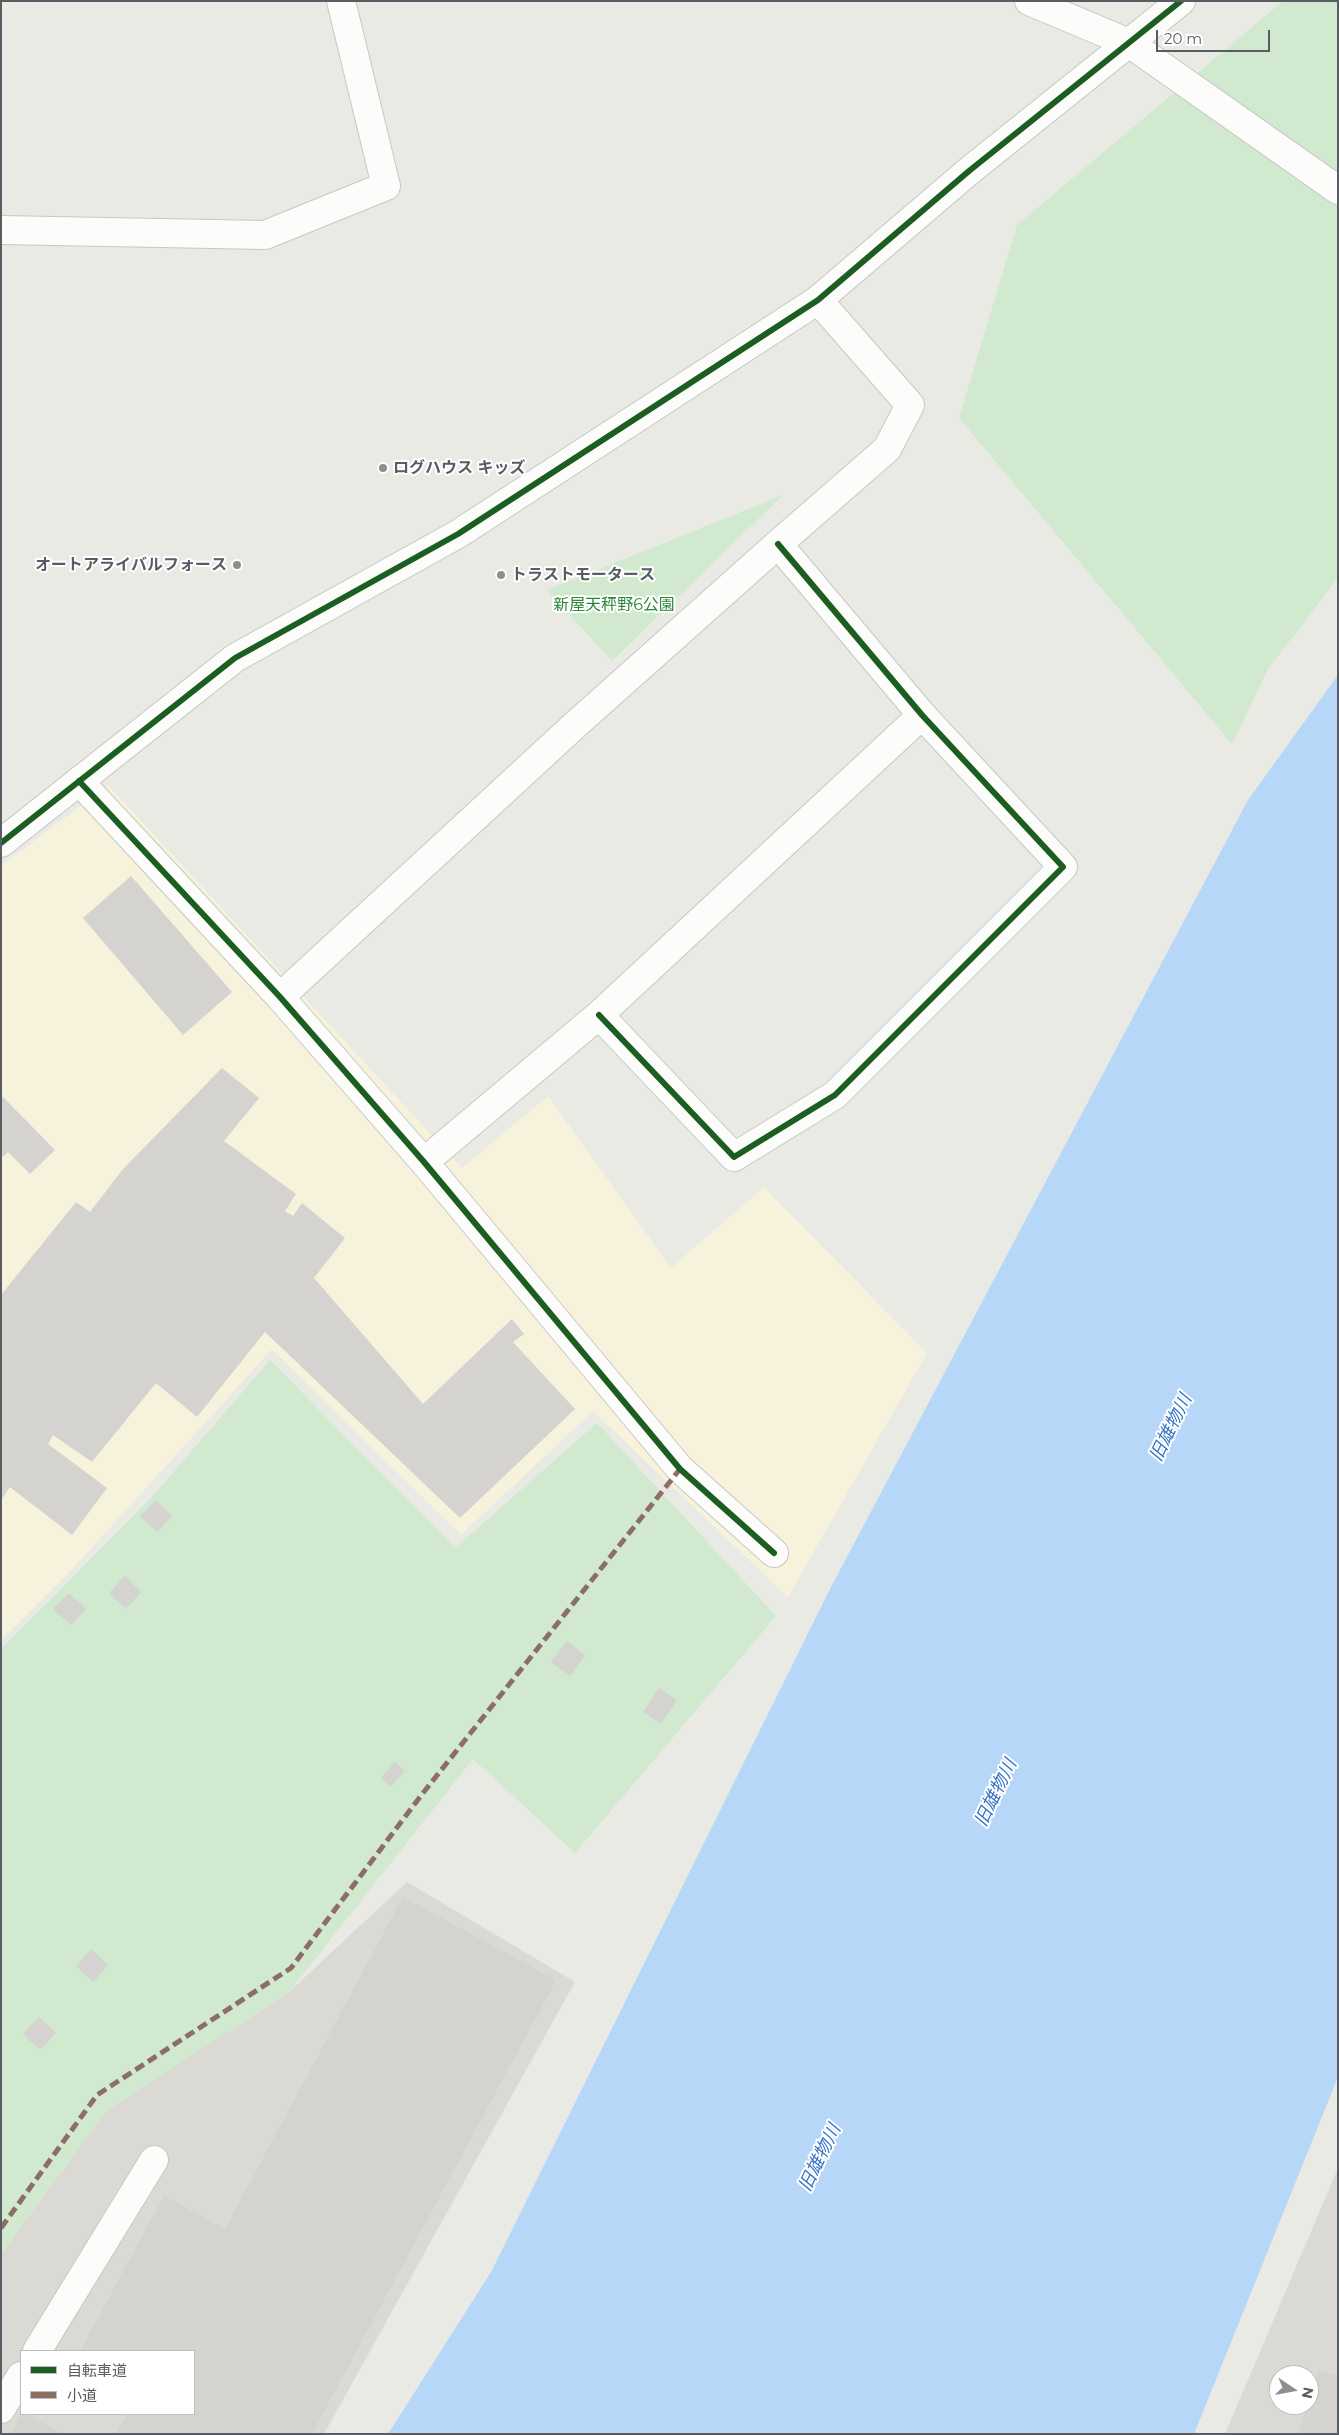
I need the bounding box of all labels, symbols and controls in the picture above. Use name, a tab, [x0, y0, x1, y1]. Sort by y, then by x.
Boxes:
scale bar	[1159, 20, 1273, 52]
text: 20 m	[1164, 29, 1202, 48]
place label: ログハウス キッズ	[393, 458, 526, 478]
marker: ログハウス キッズ	[377, 462, 389, 474]
place label: オートアライバルフォース	[35, 555, 227, 575]
marker: オートアライバルフォース	[231, 559, 243, 571]
place label: トラストモータース	[511, 565, 655, 585]
marker: トラストモータース	[495, 569, 507, 581]
park label: 新屋天秤野6公園	[553, 595, 675, 615]
water label: 旧雄物川	[1146, 1391, 1196, 1465]
water label: 旧雄物川	[971, 1756, 1021, 1830]
water label: 旧雄物川	[795, 2121, 845, 2195]
legend	[20, 2350, 195, 2415]
text: 自転車道	[67, 2361, 127, 2380]
north arrow	[1269, 2365, 1319, 2415]
text: 小道	[67, 2386, 97, 2405]
text: N	[1298, 2386, 1318, 2400]

